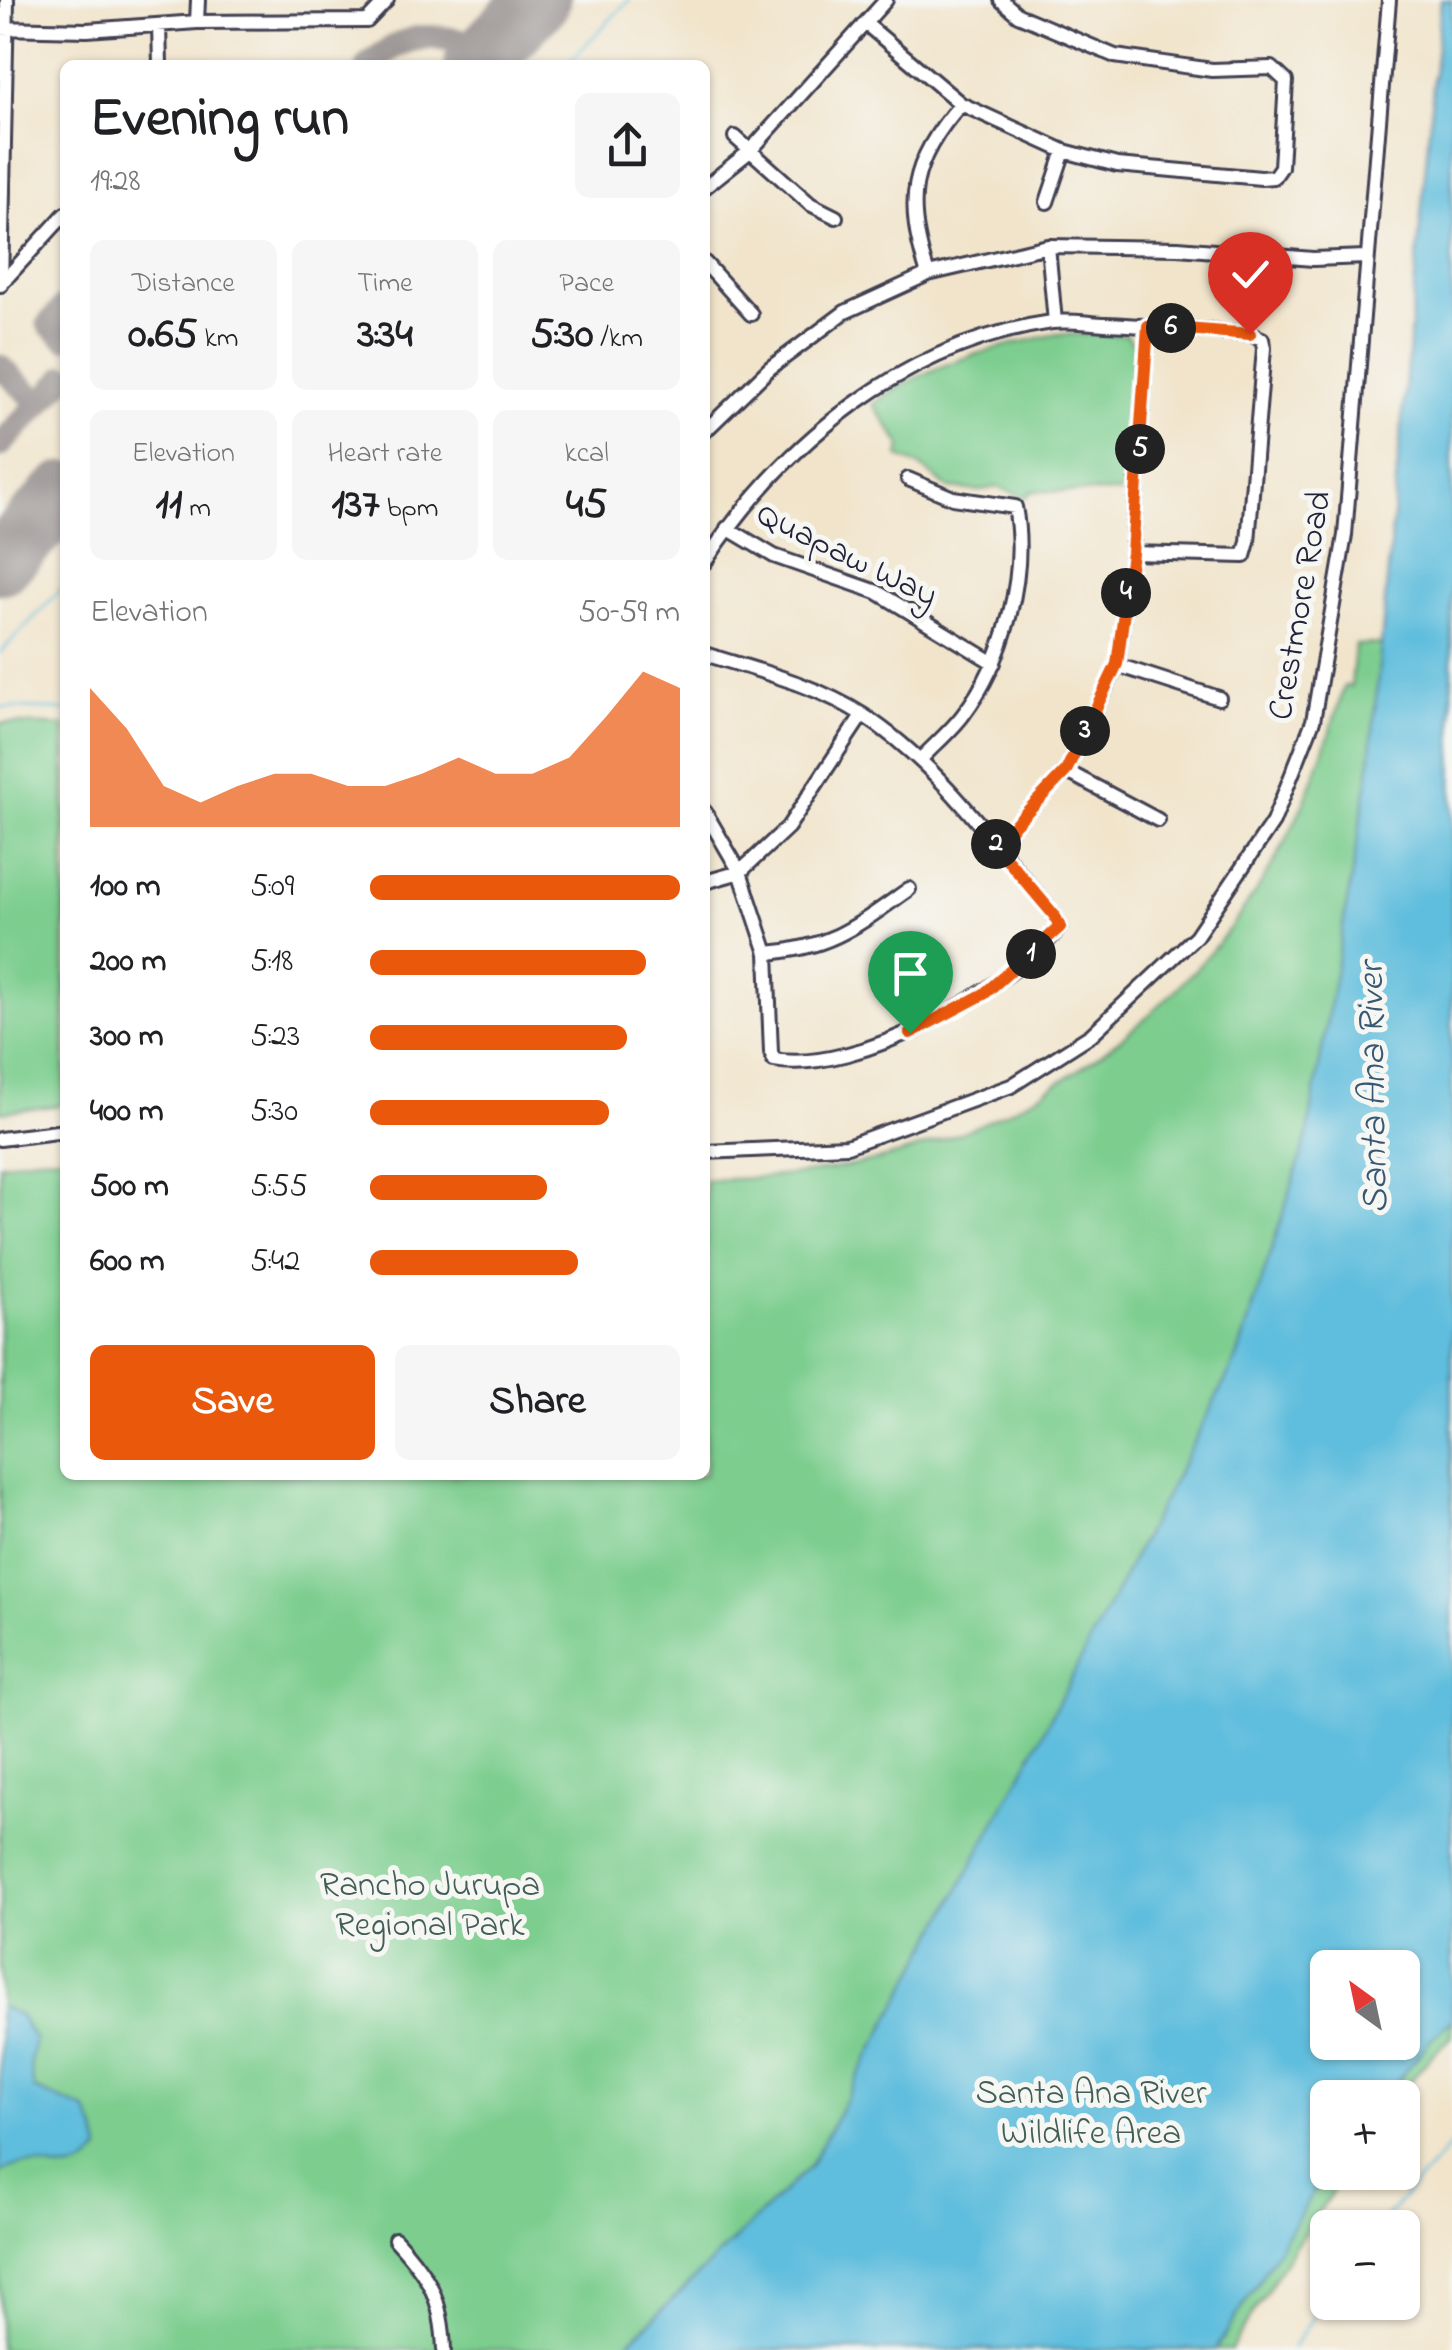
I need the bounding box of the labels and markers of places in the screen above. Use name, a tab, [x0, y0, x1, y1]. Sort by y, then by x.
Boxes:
pin	[1208, 232, 1293, 335]
pin: 6	[1146, 303, 1196, 353]
pin: 5	[1115, 424, 1165, 474]
pin: 4	[1101, 568, 1151, 618]
pin: 3	[1060, 706, 1110, 756]
pin: 2	[971, 819, 1021, 869]
pin: 1	[1006, 929, 1056, 979]
pin	[868, 931, 953, 1034]

